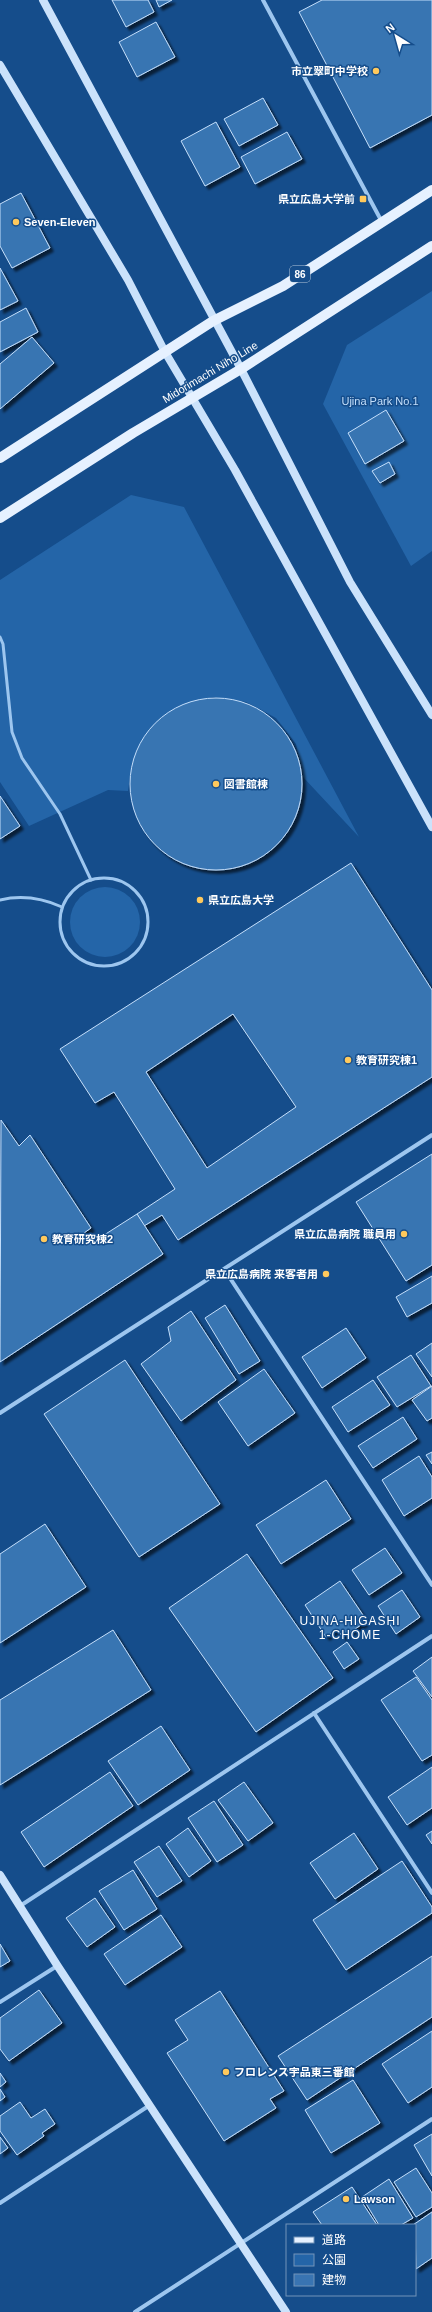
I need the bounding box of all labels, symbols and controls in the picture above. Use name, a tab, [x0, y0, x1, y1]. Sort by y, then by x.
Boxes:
north arrow	[376, 16, 416, 56]
text: N	[383, 21, 397, 35]
place label: 市立翠町中学校	[291, 65, 368, 77]
marker: 市立翠町中学校	[371, 66, 381, 76]
place label: 県立広島大学前	[278, 193, 355, 205]
marker: 県立広島大学前	[358, 194, 368, 204]
place label: Seven-Eleven	[24, 216, 96, 228]
marker: Seven-Eleven	[11, 217, 21, 227]
road number: 86	[290, 266, 310, 282]
street label: Midorimachi Niho Line	[160, 339, 260, 405]
park label: Ujina Park No.1	[341, 395, 419, 407]
place label: 図書館棟	[224, 778, 268, 790]
marker: 図書館棟	[211, 779, 221, 789]
place label: 県立広島大学	[208, 894, 274, 906]
marker: 県立広島大学	[195, 895, 205, 905]
place label: 教育研究棟1	[356, 1054, 417, 1066]
marker: 教育研究棟1	[343, 1055, 353, 1065]
place label: 県立広島病院 職員用	[294, 1228, 396, 1240]
marker: 県立広島病院 職員用	[399, 1229, 409, 1239]
place label: 教育研究棟2	[52, 1233, 113, 1245]
marker: 教育研究棟2	[39, 1234, 49, 1244]
place label: 県立広島病院 来客者用	[205, 1268, 318, 1280]
marker: 県立広島病院 来客者用	[321, 1269, 331, 1279]
district label: UJINA-HIGASHI 1-CHOME	[299, 1614, 401, 1642]
place label: フロレンス宇品東三番館	[234, 2066, 355, 2078]
marker: フロレンス宇品東三番館	[221, 2067, 231, 2077]
place label: Lawson	[354, 2193, 395, 2205]
marker: Lawson	[341, 2194, 351, 2204]
legend	[286, 2224, 416, 2296]
text: 道路	[322, 2233, 346, 2247]
text: 公園	[322, 2253, 346, 2267]
text: 建物	[322, 2273, 346, 2287]

